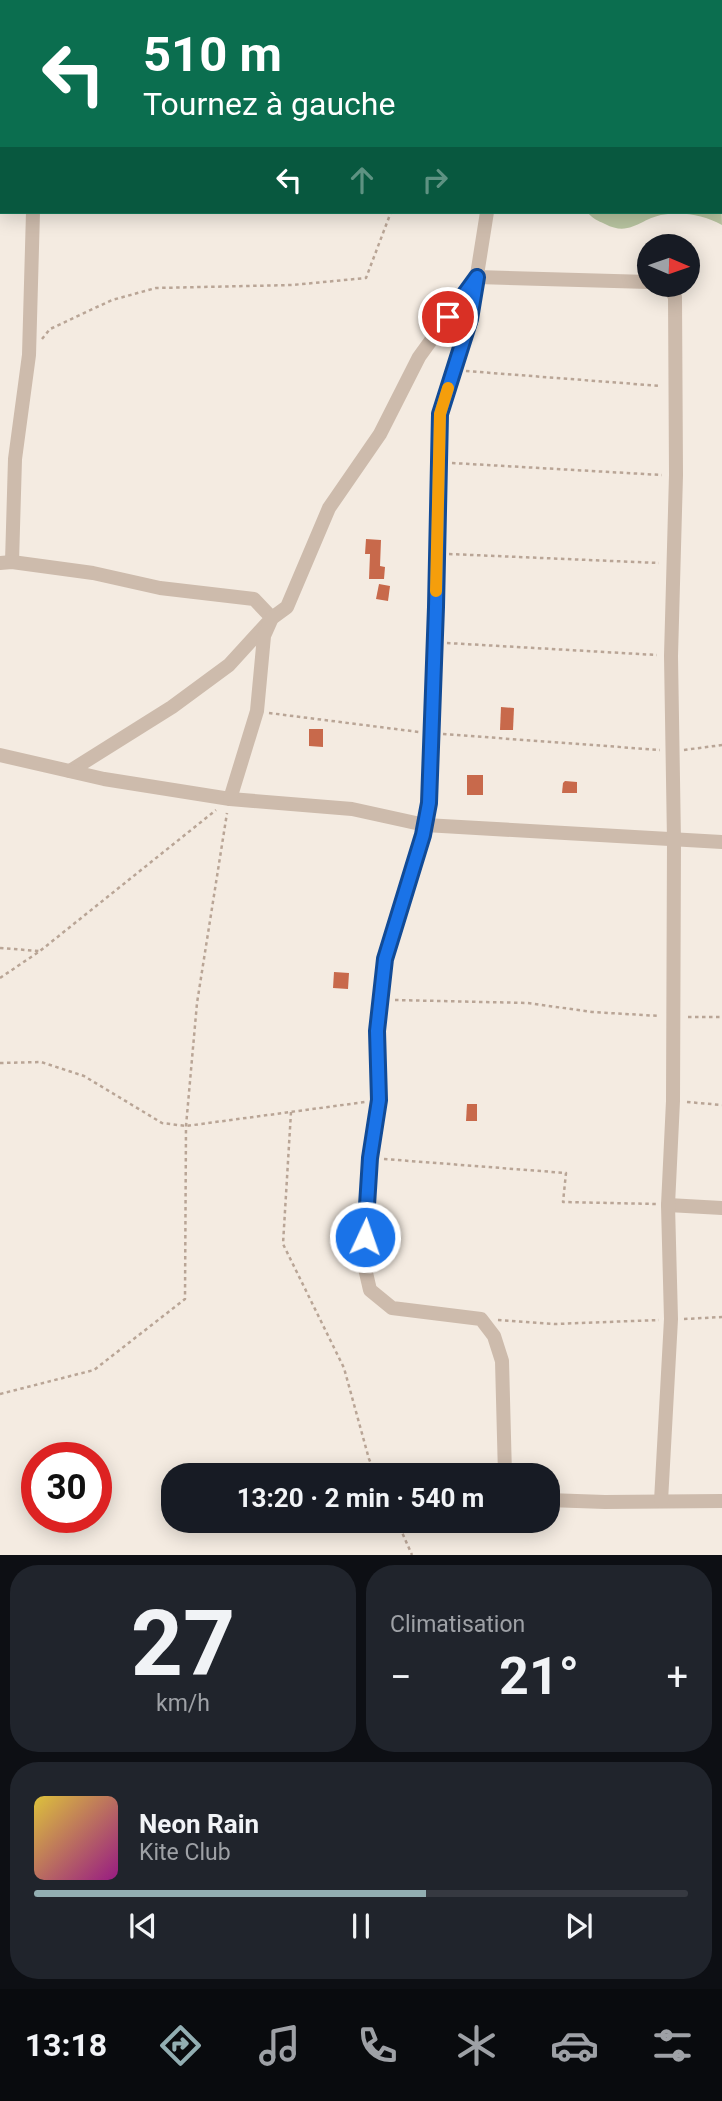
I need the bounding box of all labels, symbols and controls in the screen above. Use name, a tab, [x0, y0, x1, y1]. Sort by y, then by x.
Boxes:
text: 510 m	[143, 26, 282, 83]
icon: left	[28, 28, 119, 119]
text: Tournez à gauche	[143, 85, 395, 123]
icon: left	[270, 161, 308, 199]
icon: ahead	[343, 161, 381, 199]
icon: right	[416, 161, 454, 199]
north arrow	[637, 234, 700, 298]
map controls	[637, 234, 700, 297]
pin	[418, 287, 478, 347]
icon: arrive	[429, 298, 467, 336]
position arrow	[328, 1200, 402, 1274]
speed limit sign: 30	[21, 1442, 112, 1533]
text: 13:20 · 2 min · 540 m	[237, 1483, 484, 1513]
text: 27	[131, 1591, 235, 1697]
text: Climatisation	[390, 1611, 525, 1638]
text: 21°	[499, 1646, 579, 1707]
text: −	[390, 1655, 412, 1699]
text: +	[666, 1655, 688, 1699]
text: km/h	[156, 1690, 210, 1717]
text: Neon Rain	[139, 1809, 259, 1839]
text: Kite Club	[139, 1839, 231, 1866]
icon: previous	[124, 1907, 162, 1945]
icon: pause	[342, 1907, 380, 1945]
icon: next	[560, 1907, 598, 1945]
icon: directions	[156, 2021, 205, 2070]
icon: music	[255, 2021, 304, 2070]
icon: phone	[353, 2021, 402, 2070]
icon: climate	[452, 2021, 501, 2070]
icon: car	[550, 2021, 599, 2070]
icon: filters	[648, 2021, 697, 2070]
text: 13:18	[25, 2026, 107, 2064]

